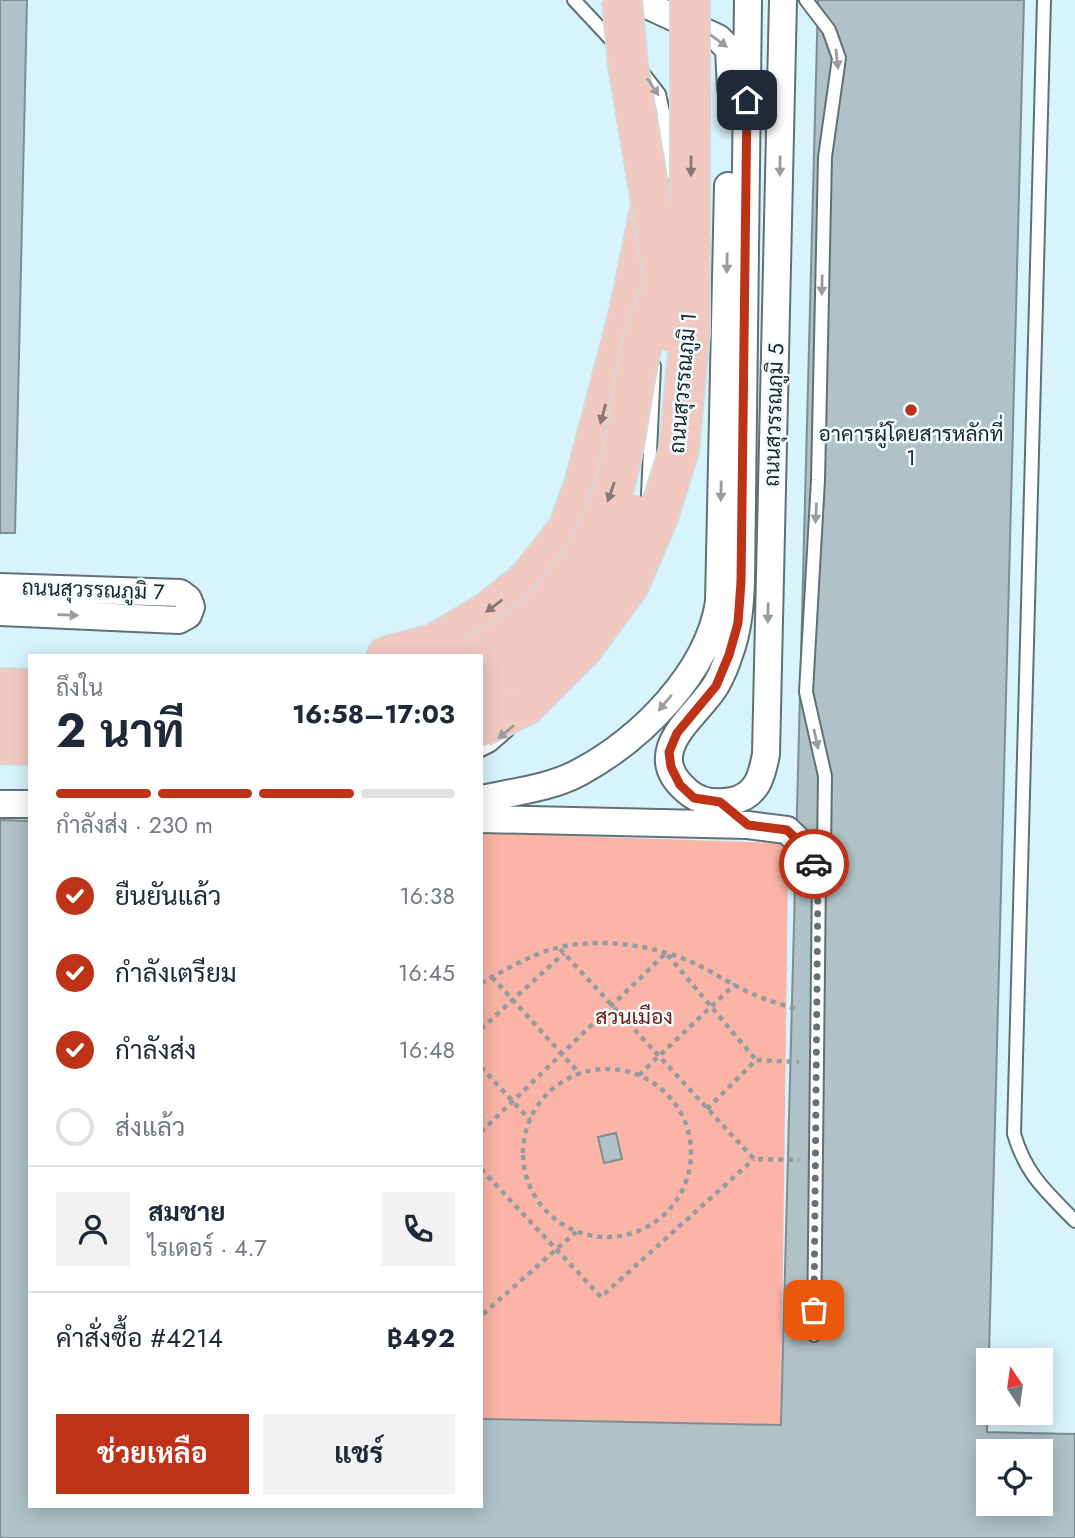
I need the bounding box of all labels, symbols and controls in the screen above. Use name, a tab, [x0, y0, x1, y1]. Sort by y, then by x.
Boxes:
one-way arrow	[710, 34, 728, 48]
one-way arrow	[831, 48, 842, 70]
pin	[717, 70, 777, 130]
one-way arrow	[646, 77, 659, 97]
icon: home	[728, 81, 766, 119]
one-way arrow	[685, 155, 697, 177]
one-way arrow	[774, 155, 785, 177]
one-way arrow	[721, 253, 732, 275]
one-way arrow	[817, 275, 828, 297]
street label: ถนนสุวรรณภูมิ 1	[662, 311, 704, 455]
street label: ถนนสุวรรณภูมิ 5	[757, 343, 791, 487]
marker: อาคารผู้โดยสารหลักที่ 1	[903, 402, 919, 418]
one-way arrow	[597, 404, 608, 426]
place label: อาคารผู้โดยสารหลักที่ 1	[819, 414, 1003, 473]
one-way arrow	[715, 480, 727, 502]
one-way arrow	[605, 482, 616, 503]
one-way arrow	[810, 502, 821, 524]
street label: ถนนสุวรรณภูมิ 7	[21, 573, 165, 607]
one-way arrow	[486, 599, 504, 614]
one-way arrow	[762, 603, 774, 625]
one-way arrow	[57, 609, 79, 621]
text: ถึงใน	[56, 671, 103, 705]
one-way arrow	[658, 694, 673, 711]
text: 16:58–17:03	[292, 695, 455, 733]
text: 2 นาที	[56, 698, 185, 764]
one-way arrow	[498, 724, 515, 739]
one-way arrow	[810, 728, 821, 750]
text: กำลังส่ง · 230 m	[56, 808, 213, 842]
courier	[779, 829, 849, 899]
icon: car	[795, 845, 833, 883]
icon: check	[56, 877, 94, 915]
text: ยืนยันแล้ว	[115, 877, 221, 915]
text: 16:38	[399, 879, 455, 913]
icon: check	[56, 954, 94, 992]
text: กำลังเตรียม	[115, 954, 237, 992]
text: 16:45	[398, 956, 455, 990]
park label: สวนเมือง	[595, 1002, 673, 1032]
icon: check	[56, 1031, 94, 1069]
text: กำลังส่ง	[115, 1031, 196, 1069]
text: 16:48	[399, 1033, 455, 1067]
text: ส่งแล้ว	[115, 1108, 185, 1146]
button: person	[56, 1192, 130, 1266]
button: phone	[381, 1192, 455, 1266]
text: สมชาย	[148, 1193, 225, 1231]
text: ไรเดอร์ · 4.7	[148, 1231, 267, 1265]
pin	[784, 1280, 844, 1340]
icon: bag	[795, 1291, 833, 1329]
text: คำสั่งซื้อ #4214	[56, 1319, 223, 1357]
text: ฿492	[387, 1319, 455, 1357]
north arrow	[976, 1348, 1054, 1424]
map controls	[976, 1348, 1053, 1516]
button: ช่วยเหลือ	[56, 1414, 249, 1494]
button: แชร์	[263, 1414, 455, 1494]
button: locate	[976, 1439, 1053, 1516]

